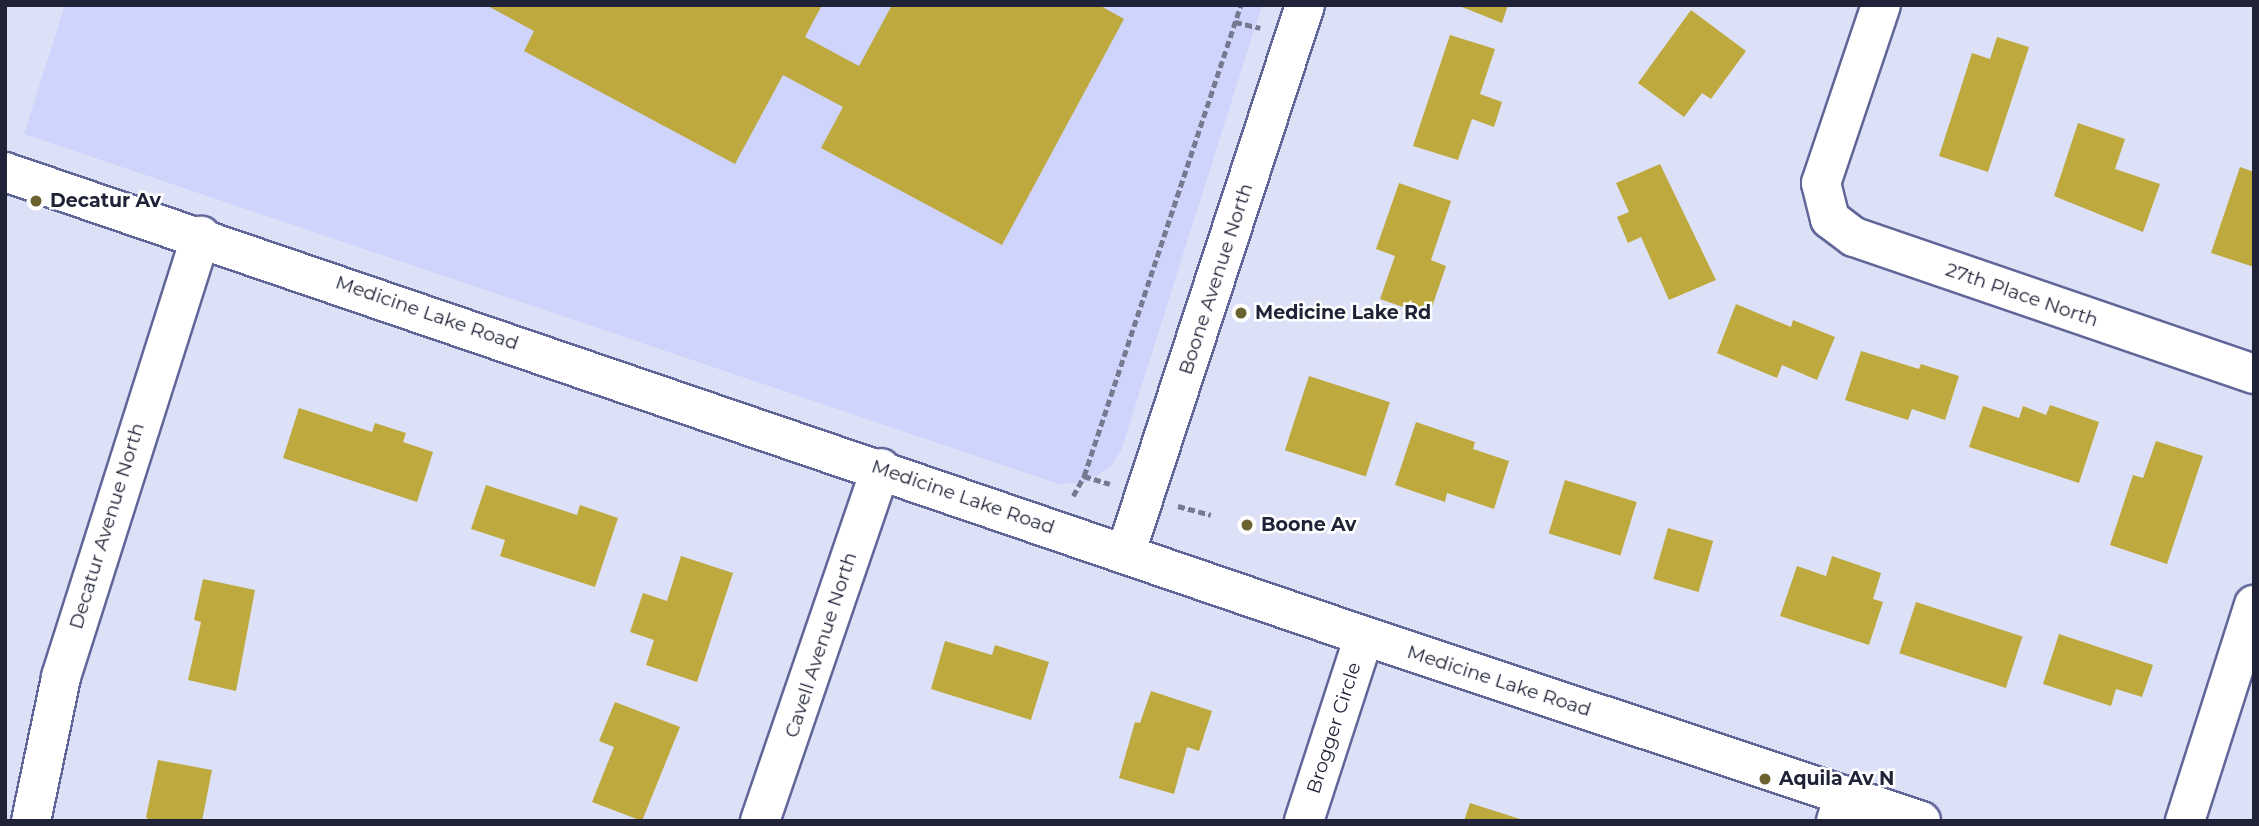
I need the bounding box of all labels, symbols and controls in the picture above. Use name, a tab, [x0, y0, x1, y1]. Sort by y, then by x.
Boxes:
street label: Boone Avenue North	[1174, 180, 1258, 378]
place label: Decatur Av	[50, 190, 161, 212]
marker: Decatur Av	[28, 193, 44, 209]
street label: 27th Place North	[1943, 258, 2101, 332]
street label: Medicine Lake Road	[332, 271, 522, 355]
place label: Medicine Lake Rd	[1255, 302, 1431, 324]
marker: Medicine Lake Rd	[1233, 305, 1249, 321]
street label: Decatur Avenue North	[65, 420, 149, 632]
street label: Medicine Lake Road	[868, 455, 1058, 539]
place label: Boone Av	[1261, 514, 1356, 536]
marker: Boone Av	[1239, 517, 1255, 533]
street label: Cavell Avenue North	[780, 549, 862, 741]
street label: Medicine Lake Road	[1404, 640, 1594, 722]
street label: Brogger Circle	[1302, 659, 1366, 797]
place label: Aquila Av N	[1779, 768, 1894, 790]
marker: Aquila Av N	[1757, 771, 1773, 787]

